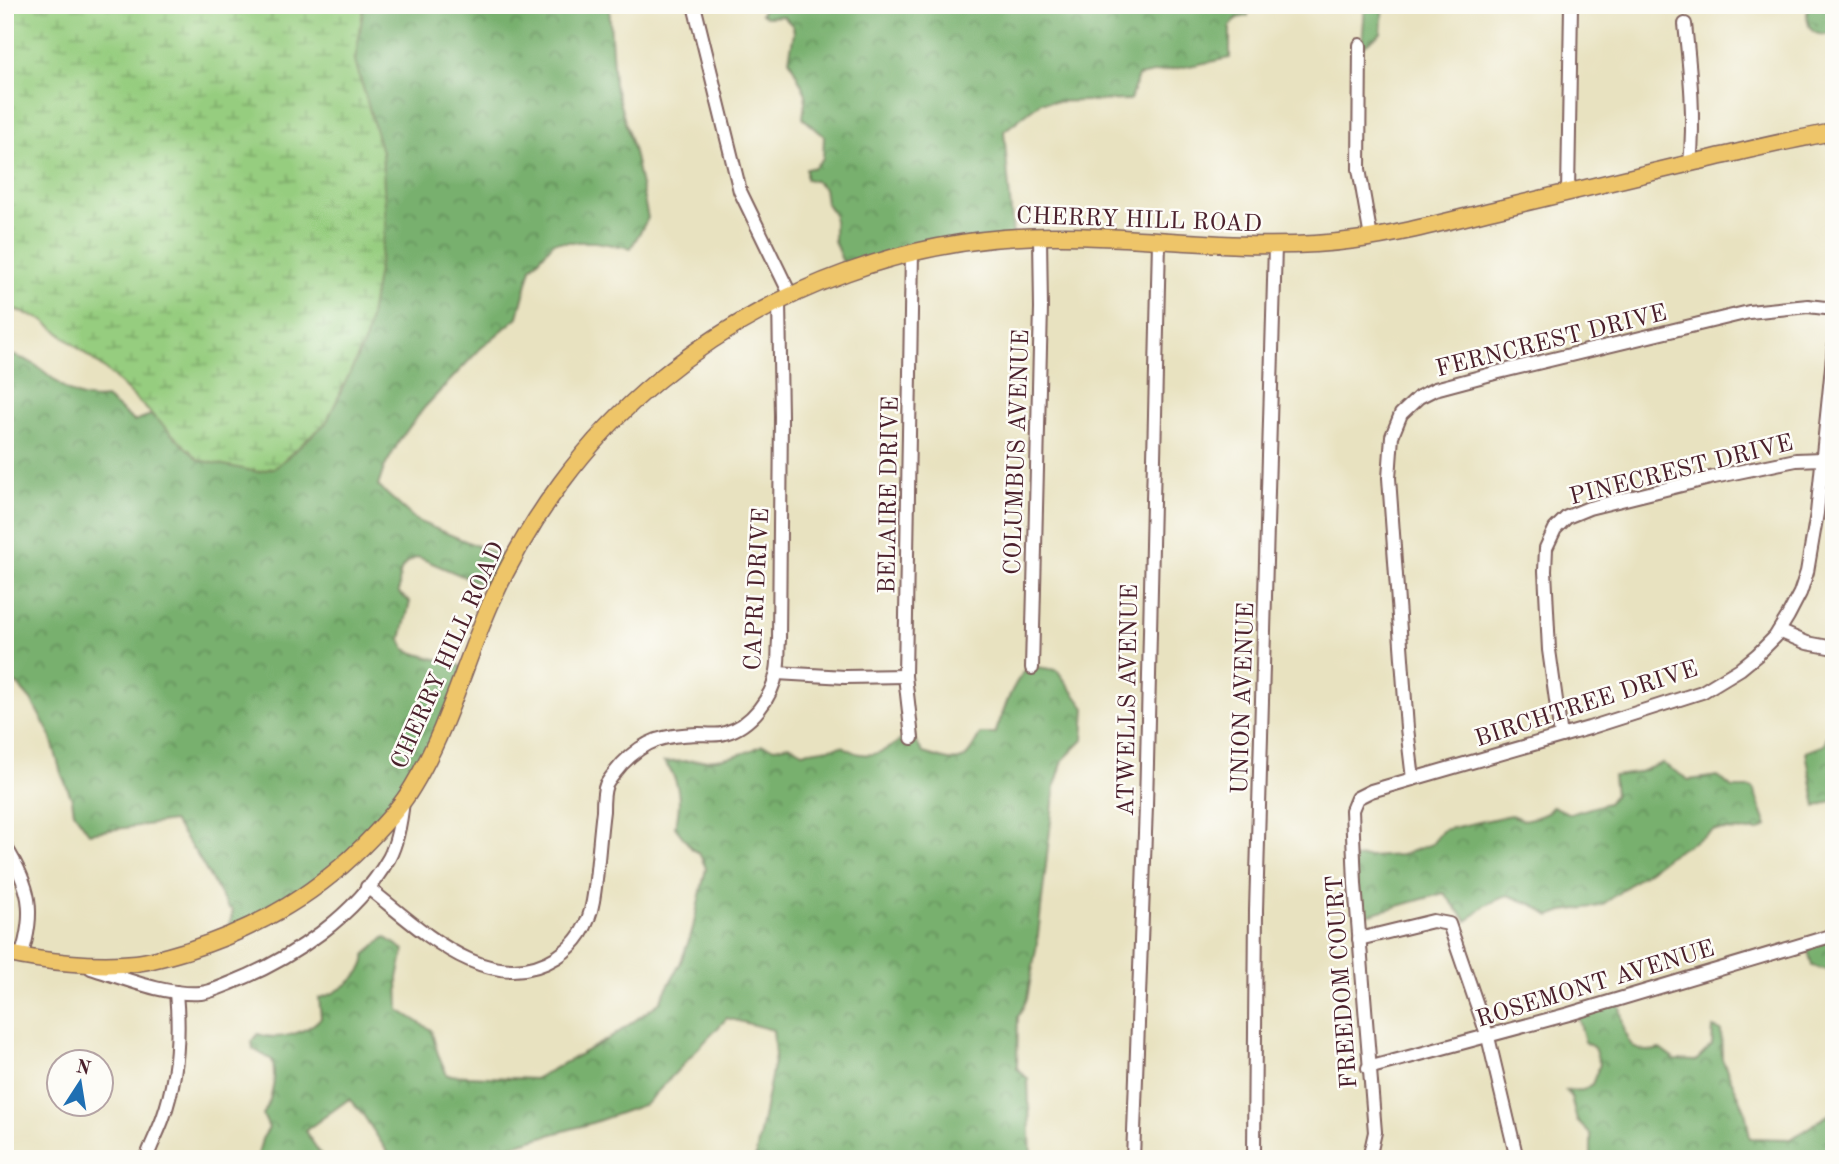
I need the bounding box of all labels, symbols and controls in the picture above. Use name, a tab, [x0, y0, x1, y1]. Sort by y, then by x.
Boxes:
street label: CHERRY HILL ROAD	[1016, 205, 1262, 237]
street label: FERNCREST DRIVE	[1433, 302, 1670, 382]
street label: COLUMBUS AVENUE	[1002, 329, 1034, 575]
street label: BELAIRE DRIVE	[876, 396, 904, 594]
street label: PINECREST DRIVE	[1567, 431, 1796, 510]
street label: CAPRI DRIVE	[742, 507, 774, 671]
street label: CHERRY HILL ROAD	[388, 539, 510, 773]
street label: ATWELLS AVENUE	[1115, 584, 1143, 817]
street label: UNION AVENUE	[1229, 602, 1259, 794]
street label: BIRCHTREE DRIVE	[1472, 658, 1701, 752]
street label: FREEDOM COURT	[1324, 874, 1362, 1090]
street label: ROSEMONT AVENUE	[1474, 937, 1718, 1033]
north arrow	[46, 1048, 116, 1118]
text: N	[74, 1058, 93, 1080]

